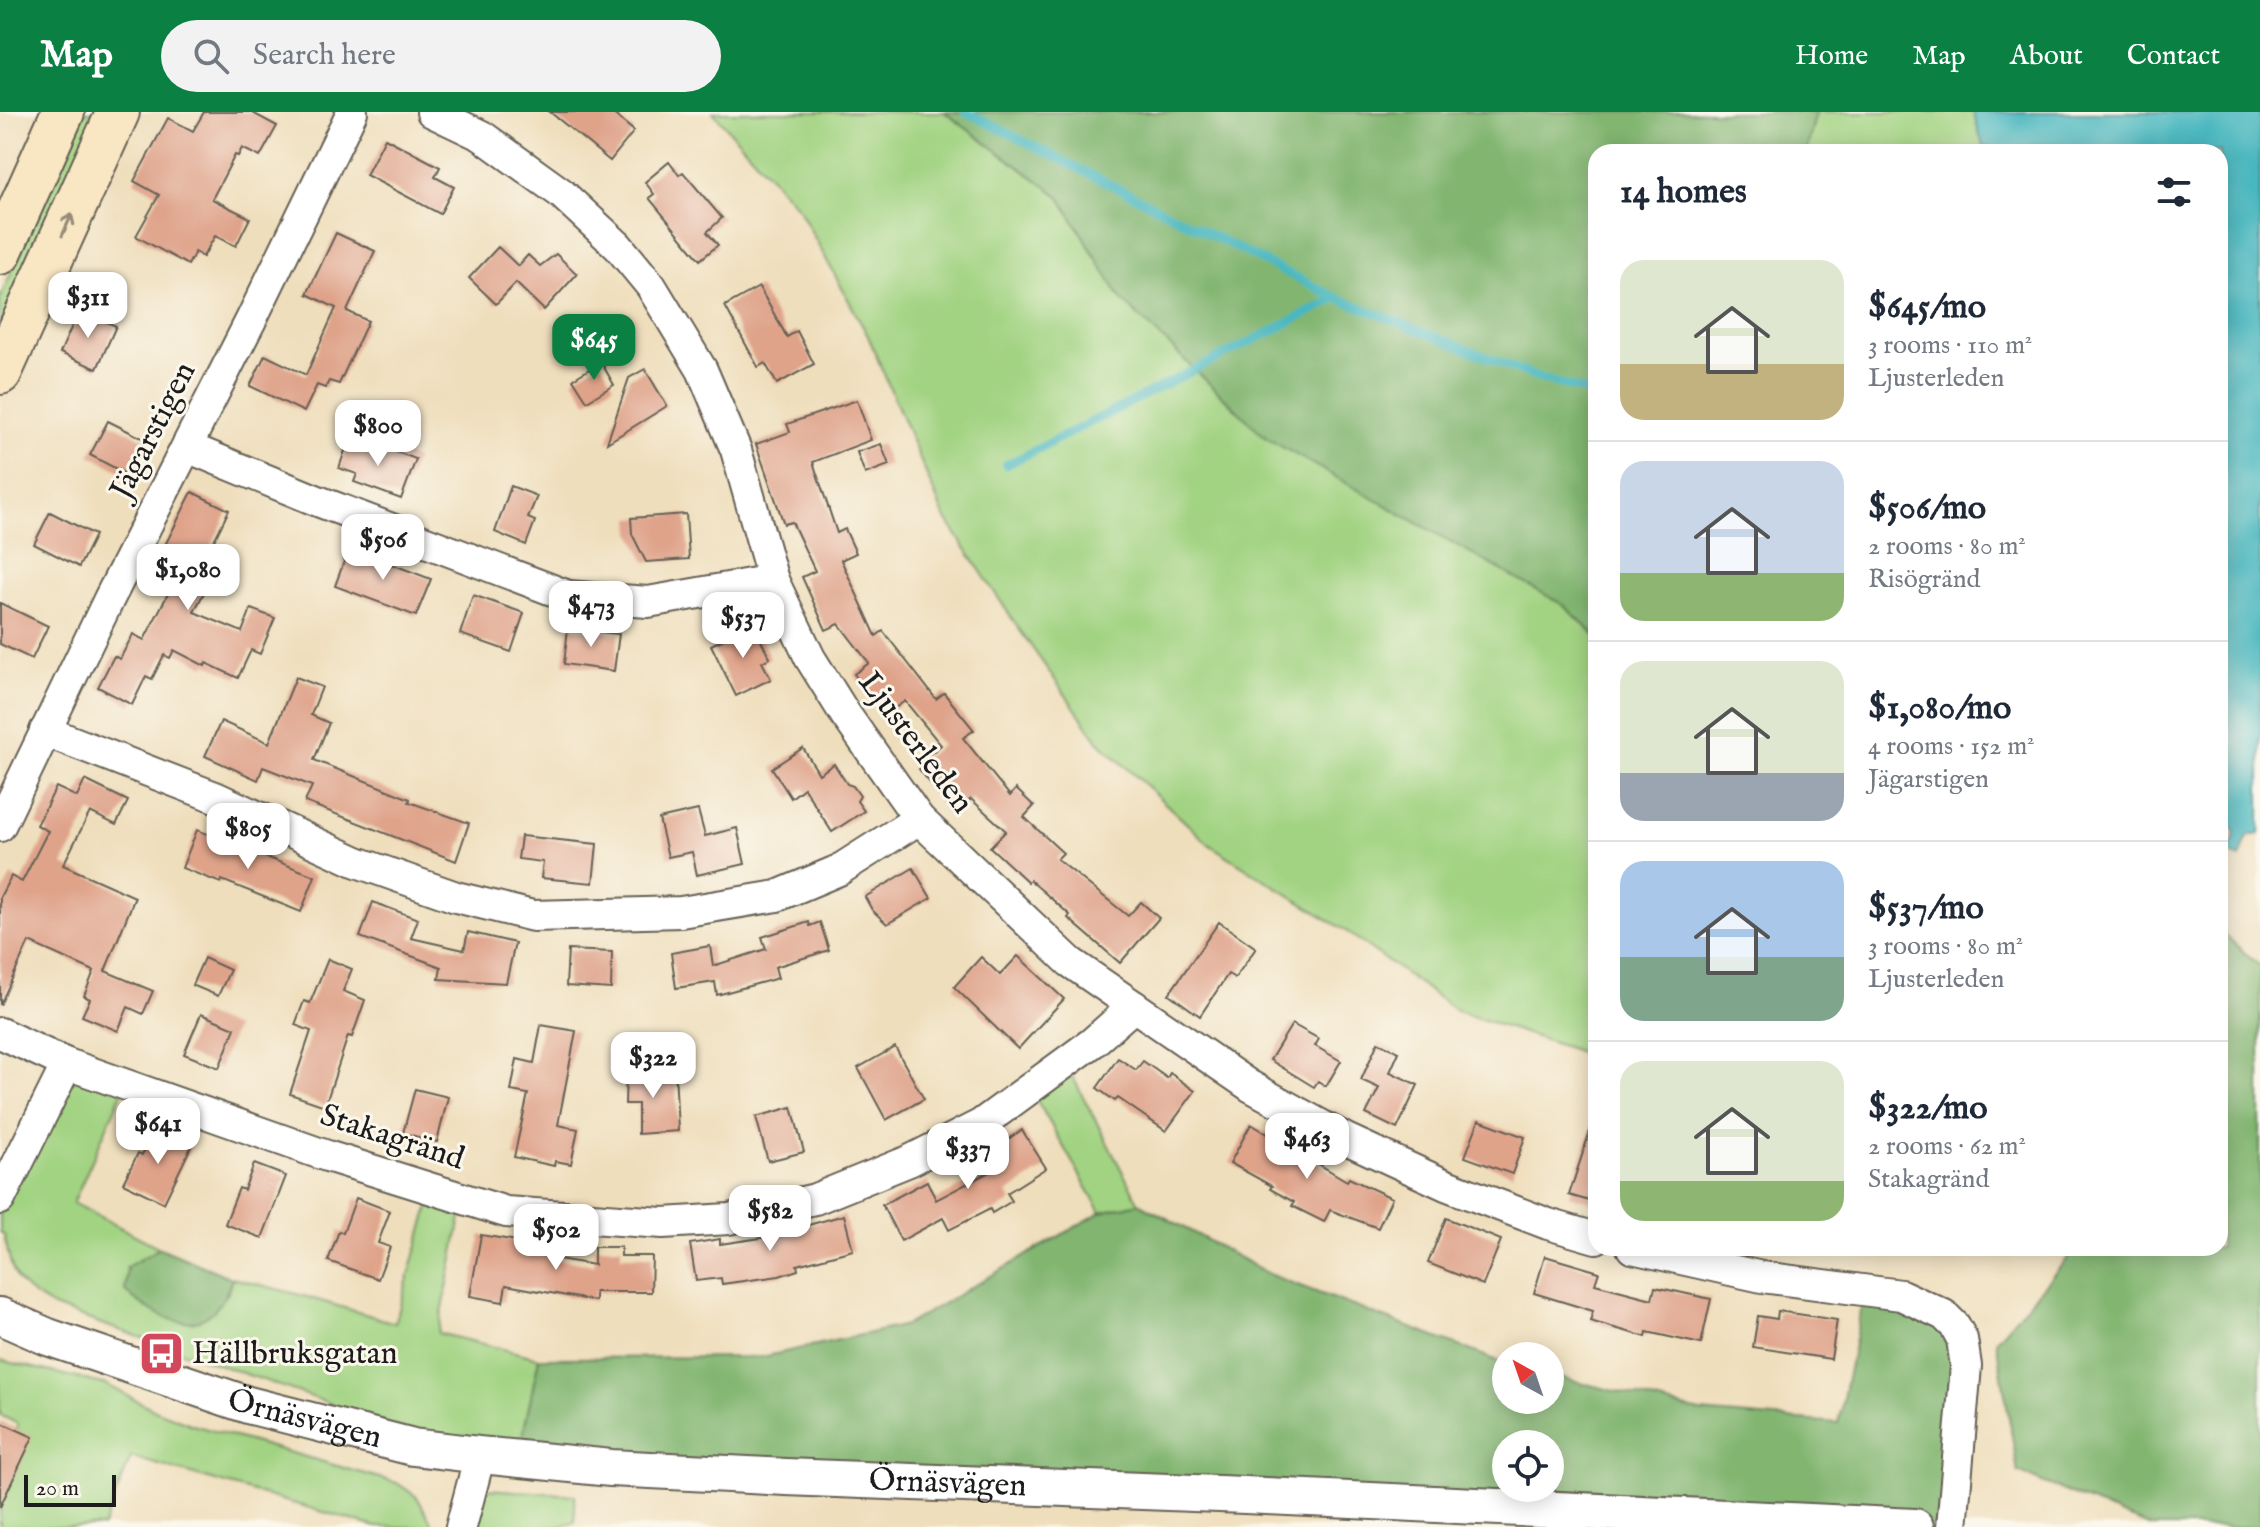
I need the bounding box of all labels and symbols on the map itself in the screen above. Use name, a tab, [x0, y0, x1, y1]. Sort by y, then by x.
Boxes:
one-way arrow	[60, 213, 75, 237]
pin: $311	[41, 272, 135, 340]
pin: $645	[547, 314, 641, 382]
street label: Jägarstigen	[101, 355, 206, 509]
pin: $800	[331, 400, 425, 468]
pin: $506	[336, 514, 430, 582]
pin: $1,080	[123, 544, 253, 612]
pin: $473	[544, 581, 638, 649]
pin: $537	[696, 592, 790, 660]
street label: Ljusterleden	[848, 664, 982, 822]
pin: $805	[201, 803, 295, 871]
pin: $322	[606, 1032, 700, 1100]
street label: Stakagränd	[315, 1095, 470, 1181]
pin: $641	[111, 1098, 205, 1166]
pin: $463	[1260, 1113, 1354, 1181]
pin: $337	[921, 1123, 1015, 1191]
pin: $582	[723, 1185, 817, 1253]
pin: $502	[509, 1204, 603, 1272]
bus stop icon: Hällbruksgatan	[137, 1330, 185, 1378]
place label: Hällbruksgatan	[192, 1334, 398, 1375]
north arrow	[1492, 1342, 1564, 1414]
street label: Örnäsvägen	[222, 1379, 386, 1459]
street label: Örnäsvägen	[868, 1460, 1027, 1507]
scale bar	[24, 1471, 116, 1507]

